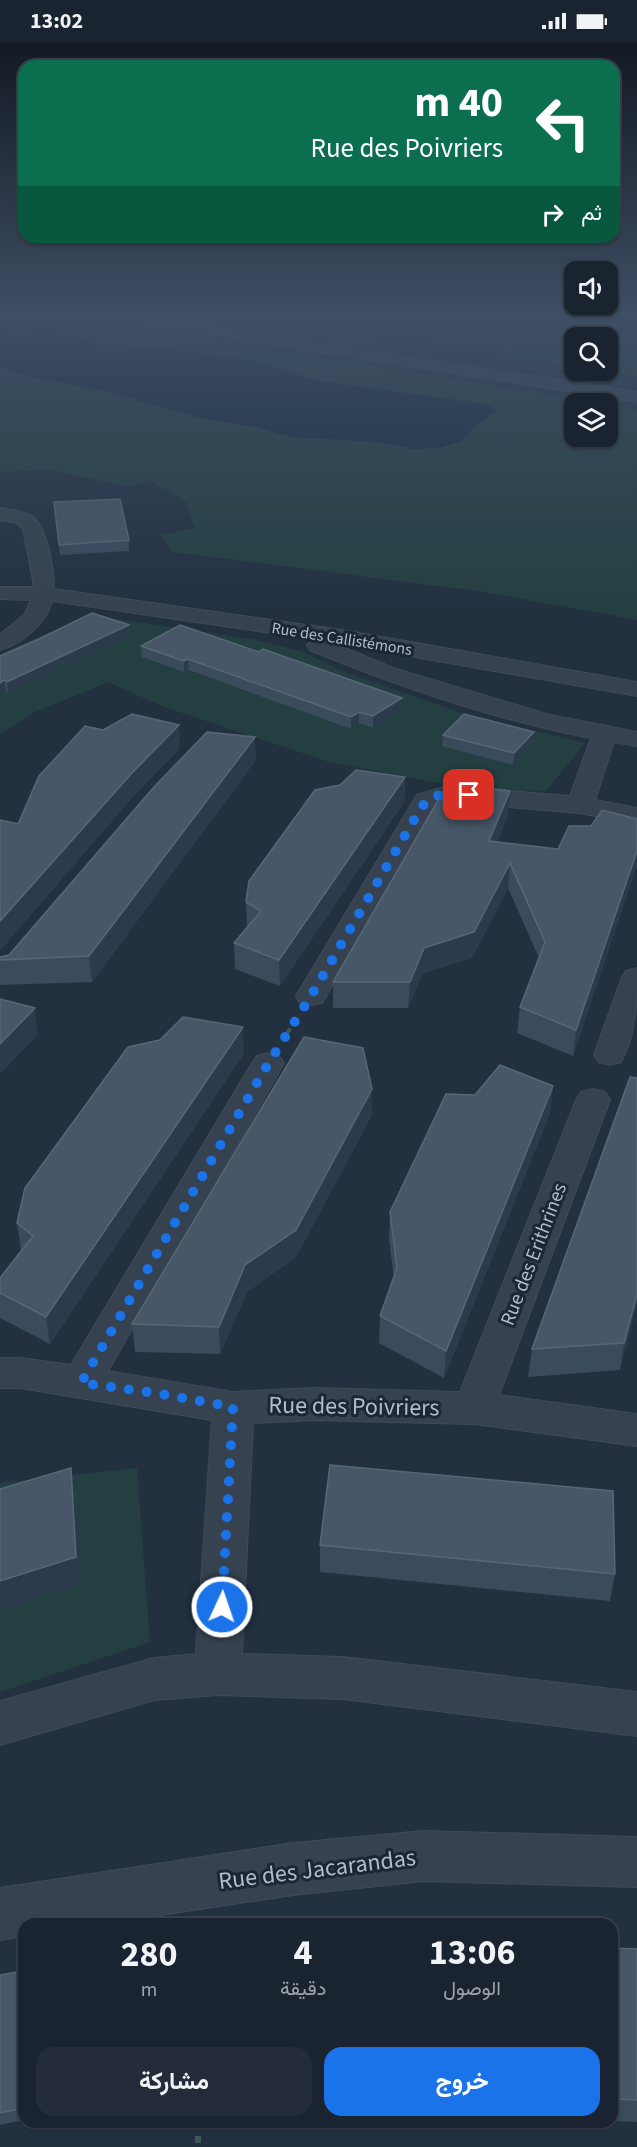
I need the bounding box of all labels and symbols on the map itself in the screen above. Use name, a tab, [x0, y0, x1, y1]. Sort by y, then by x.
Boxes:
street label: Rue des Callistémons	[270, 617, 414, 661]
pin	[443, 769, 494, 820]
street label: Rue des Erithrines	[494, 1179, 574, 1330]
street label: Rue des Poivriers	[268, 1388, 440, 1425]
position arrow	[190, 1575, 254, 1639]
street label: Rue des Jacarandas	[216, 1840, 418, 1899]

